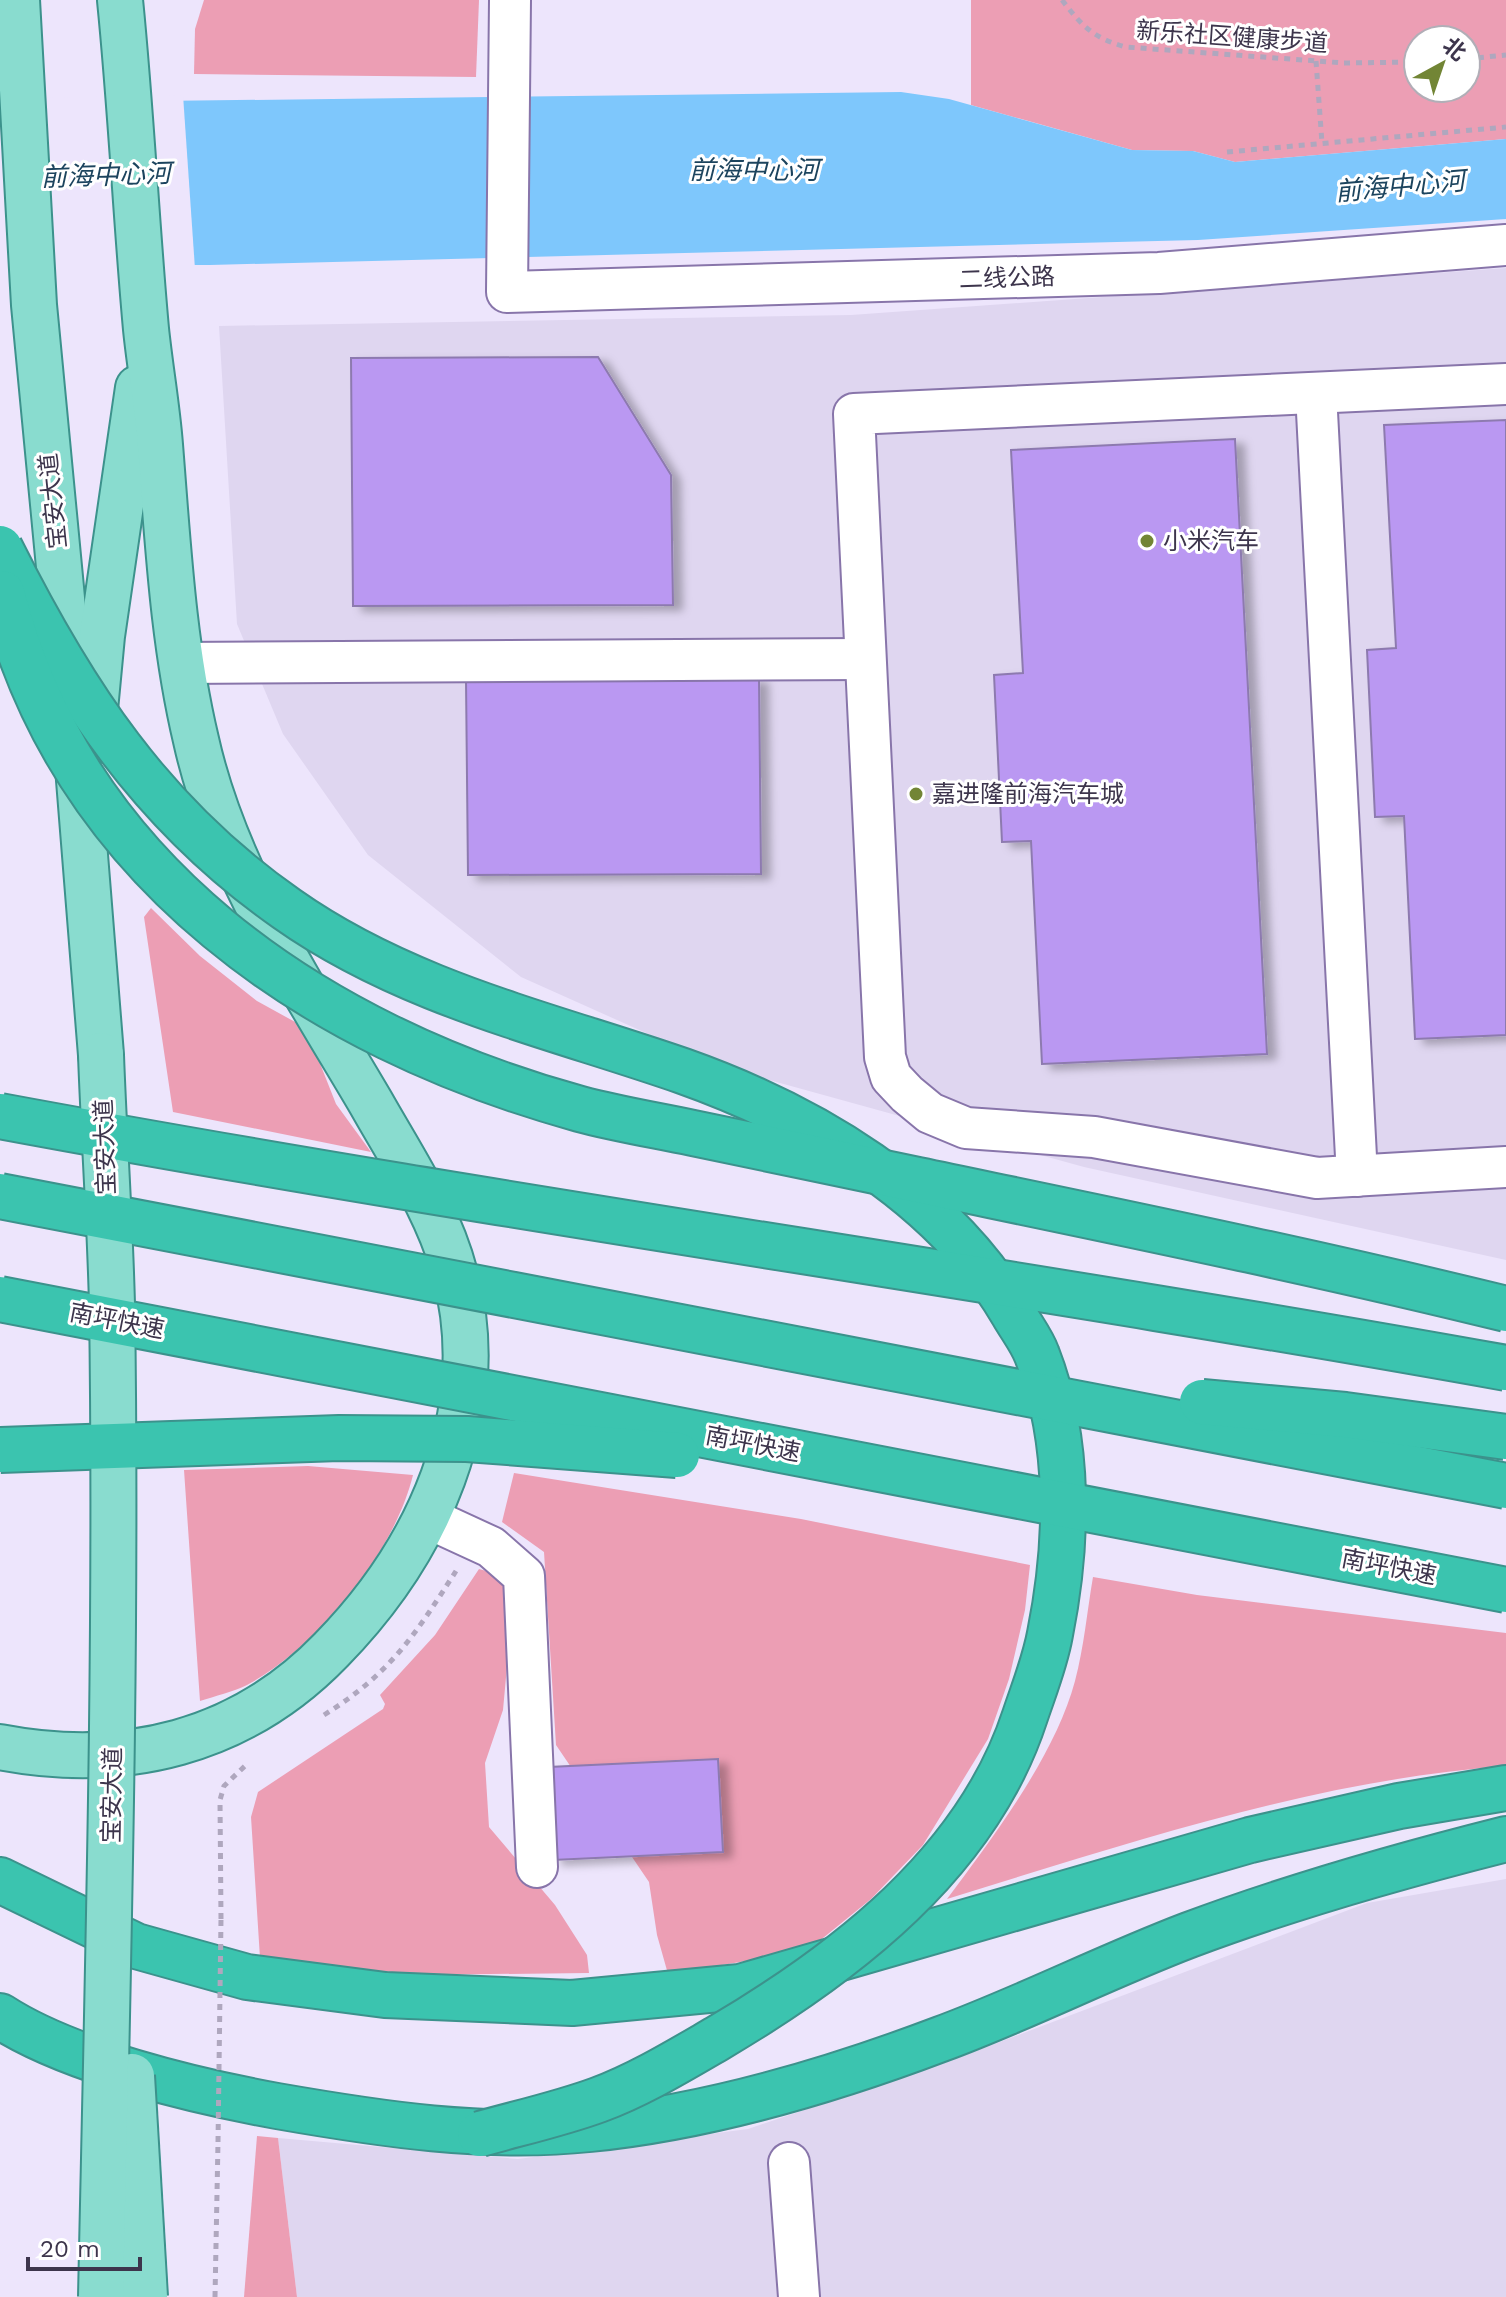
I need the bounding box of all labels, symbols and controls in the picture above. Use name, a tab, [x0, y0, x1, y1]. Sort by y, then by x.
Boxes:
street label: 新乐社区健康步道	[1135, 16, 1329, 58]
north arrow	[1402, 24, 1482, 104]
text: 北	[1438, 32, 1471, 66]
water label: 前海中心河	[689, 155, 824, 185]
water label: 前海中心河	[41, 158, 176, 192]
water label: 前海中心河	[1334, 165, 1471, 207]
street label: 二线公路	[959, 262, 1055, 294]
street label: 宝安大道	[34, 452, 72, 550]
place label: 小米汽车	[1163, 527, 1259, 555]
marker: 小米汽车	[1138, 532, 1156, 550]
place label: 嘉进隆前海汽车城	[932, 780, 1124, 808]
marker: 嘉进隆前海汽车城	[907, 785, 925, 803]
street label: 宝安大道	[89, 1099, 121, 1195]
street label: 南坪快速	[67, 1298, 167, 1344]
street label: 南坪快速	[703, 1421, 803, 1467]
street label: 南坪快速	[1339, 1544, 1439, 1590]
street label: 宝安大道	[97, 1747, 127, 1843]
scale bar	[28, 2221, 140, 2271]
text: 20 m	[40, 2235, 100, 2263]

